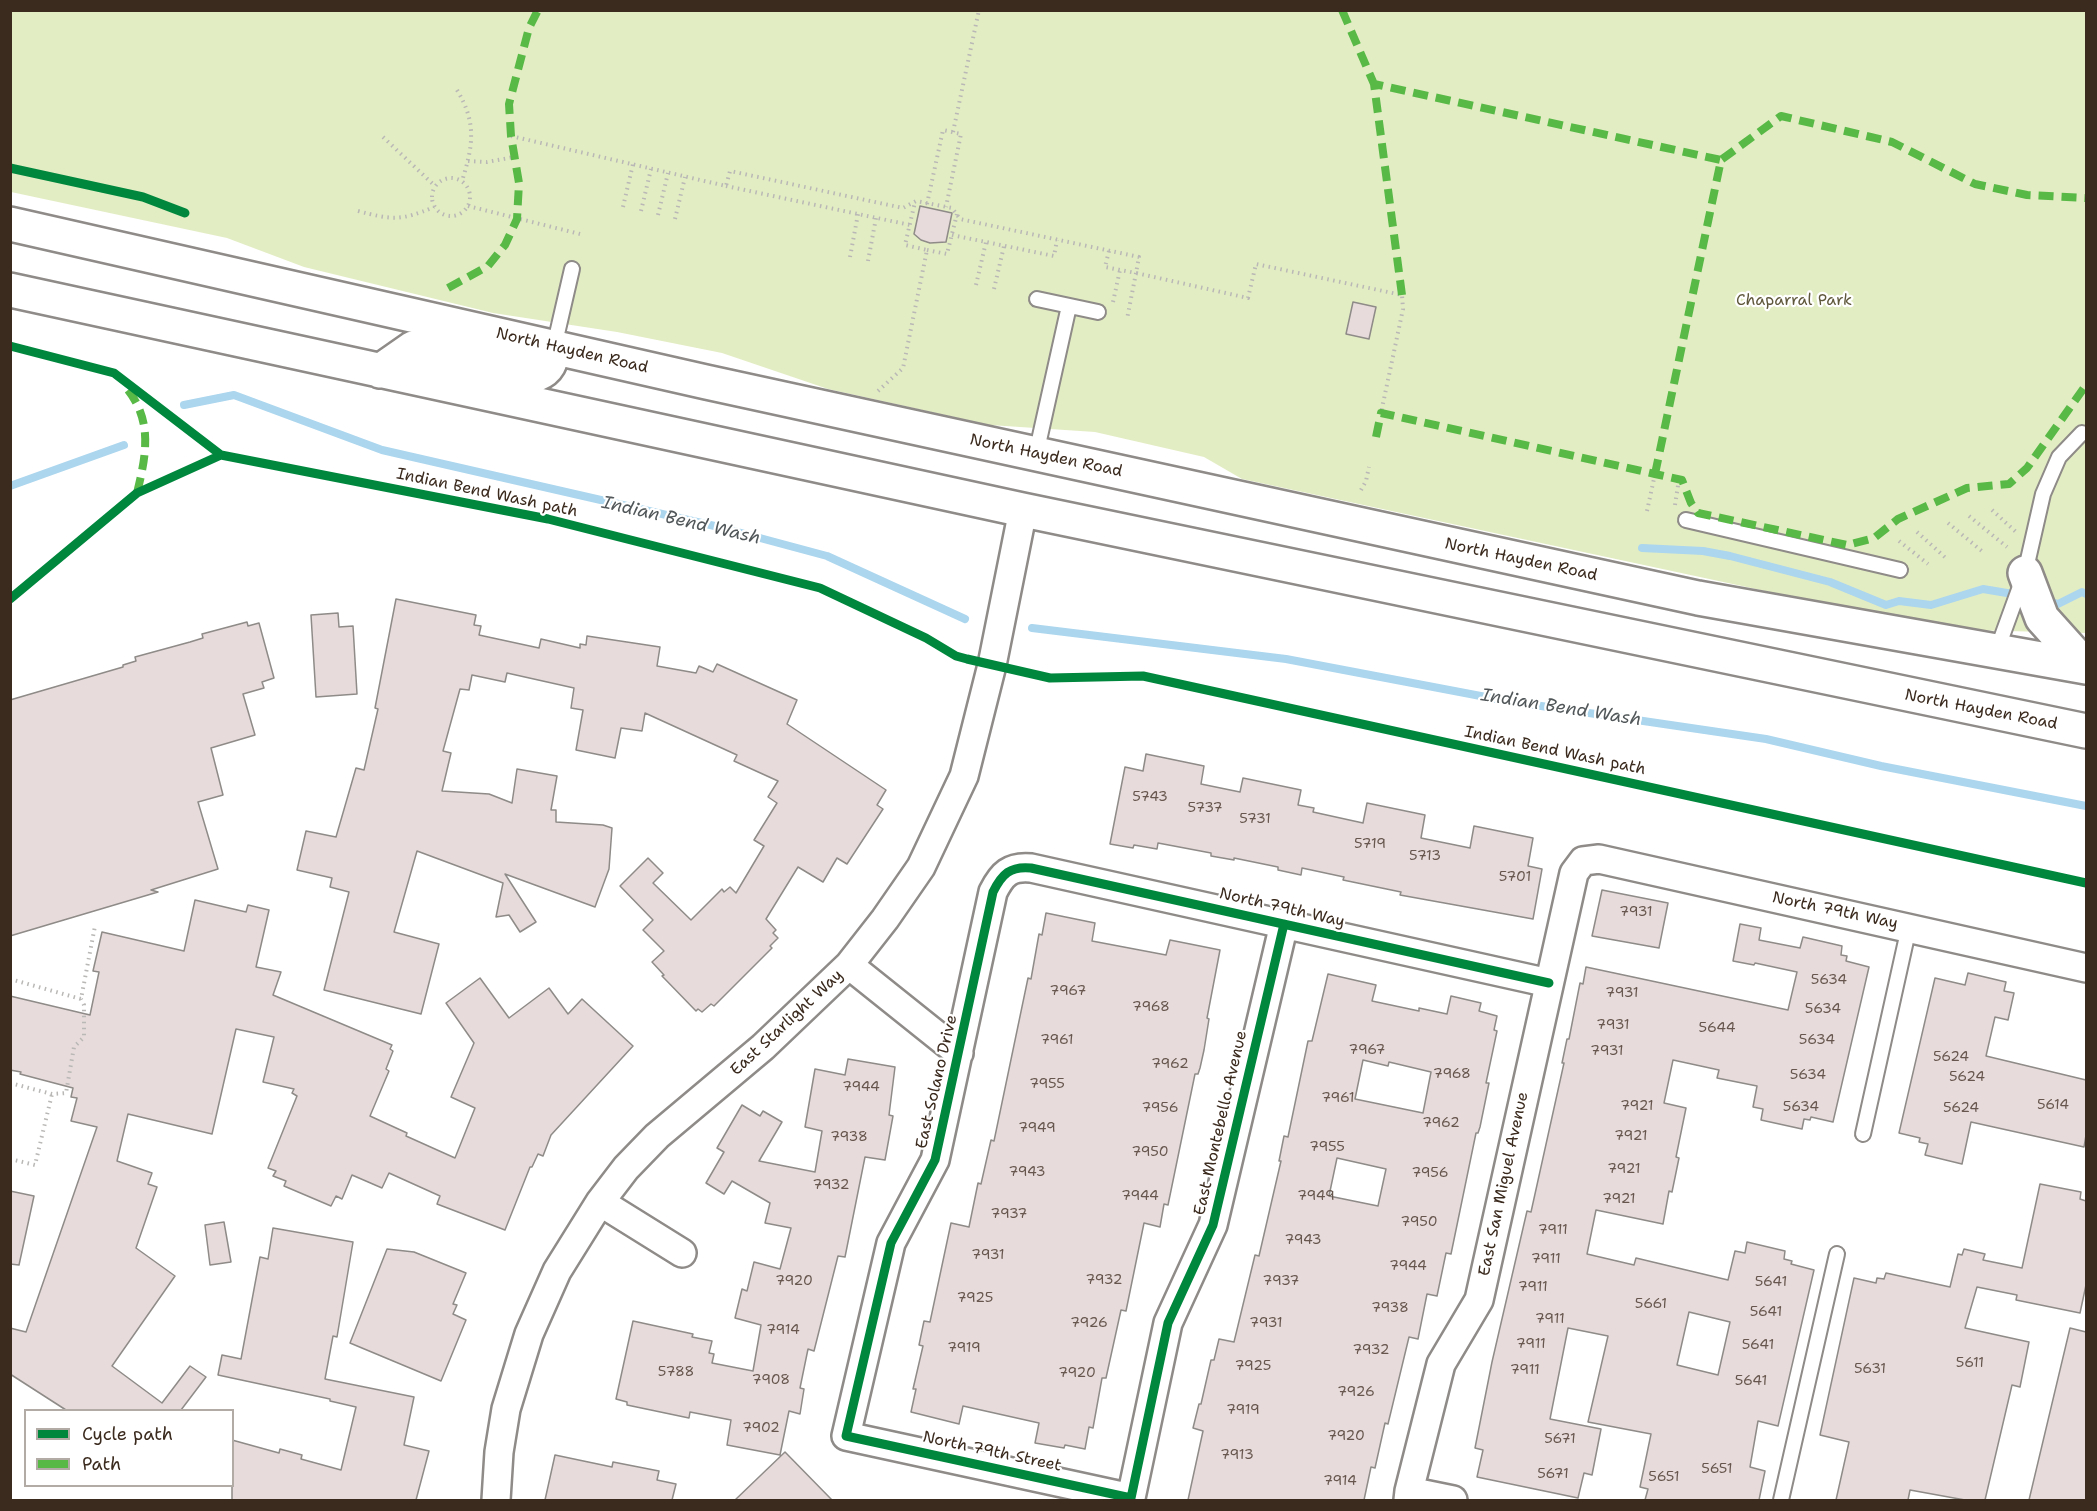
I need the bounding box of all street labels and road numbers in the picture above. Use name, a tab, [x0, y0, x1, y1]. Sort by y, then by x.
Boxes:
street label: North Hayden Road	[494, 324, 650, 378]
street label: North Hayden Road	[968, 430, 1124, 482]
street label: Indian Bend Wash path	[395, 464, 579, 522]
street label: North Hayden Road	[1443, 534, 1599, 586]
street label: North Hayden Road	[1903, 686, 2059, 734]
street label: Indian Bend Wash path	[1463, 722, 1647, 780]
street label: North 79th Way	[1217, 884, 1347, 932]
street label: North 79th Way	[1770, 888, 1900, 934]
street label: East Starlight Way	[727, 966, 847, 1080]
street label: East Solano Drive	[912, 1013, 962, 1151]
street label: East Montebello Avenue	[1190, 1029, 1252, 1217]
street label: East San Miguel Avenue	[1475, 1090, 1533, 1278]
street label: North 79th Street	[921, 1428, 1063, 1476]

